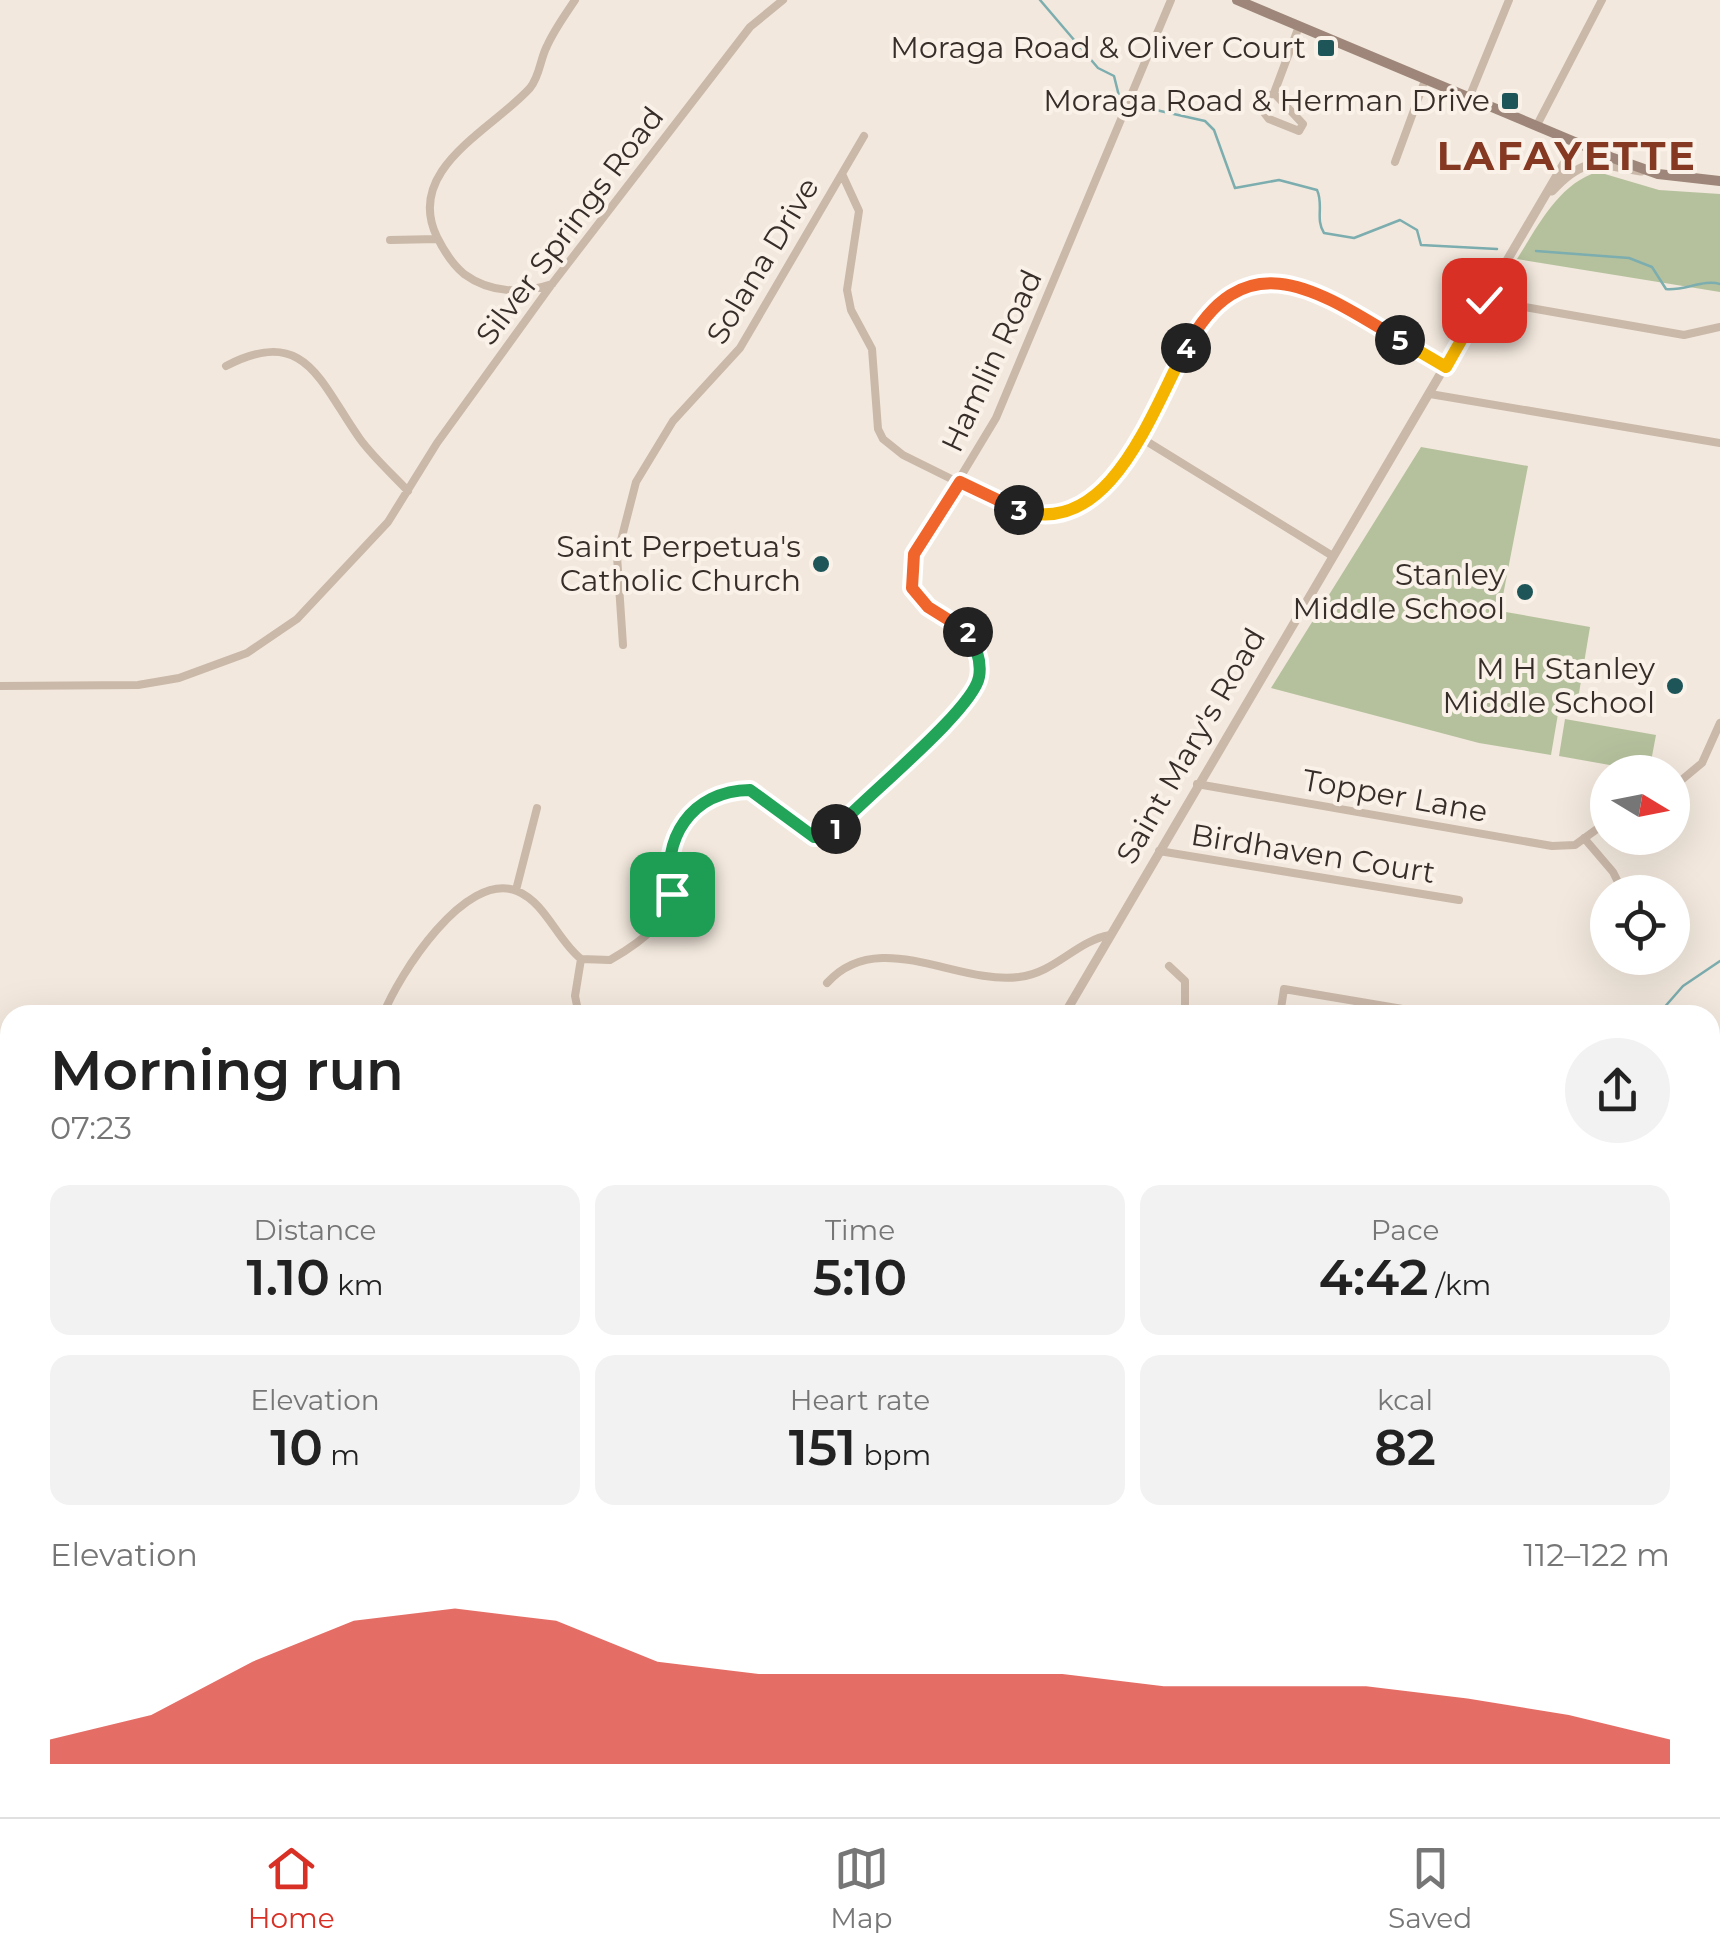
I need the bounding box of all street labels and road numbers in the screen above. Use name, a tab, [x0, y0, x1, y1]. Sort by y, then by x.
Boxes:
street label: Silver Springs Road	[468, 99, 671, 352]
street label: Solana Drive	[698, 171, 827, 351]
street label: Hamlin Road	[933, 264, 1050, 458]
street label: Saint Mary's Road	[1108, 621, 1273, 870]
street label: Topper Lane	[1300, 761, 1490, 830]
street label: Birdhaven Court	[1188, 816, 1438, 891]

